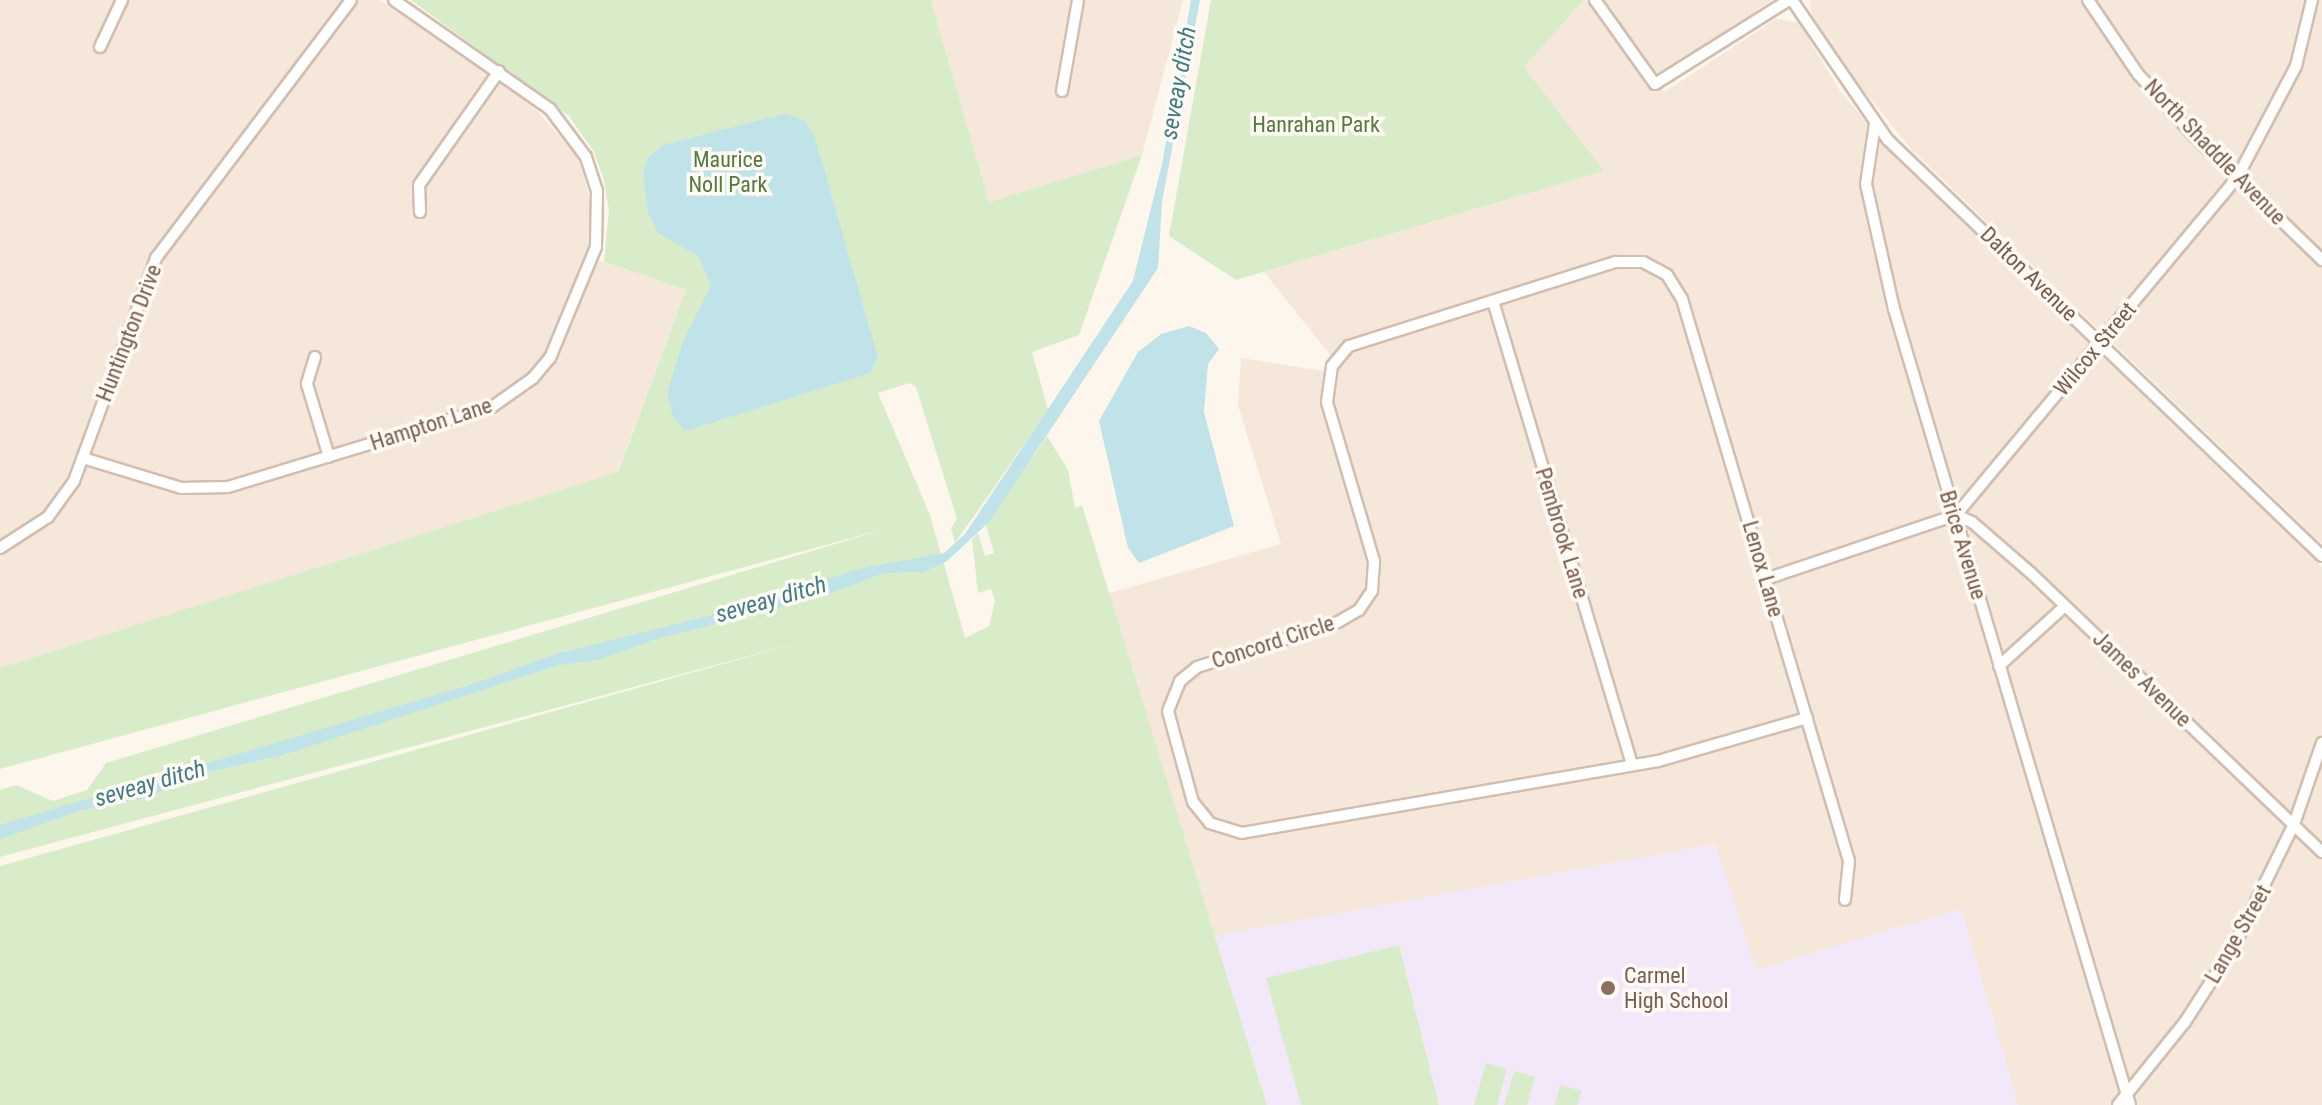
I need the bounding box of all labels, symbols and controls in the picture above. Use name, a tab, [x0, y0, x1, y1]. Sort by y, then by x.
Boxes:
water label: seveay ditch	[1155, 24, 1203, 142]
street label: North Shaddle Avenue	[2139, 74, 2291, 230]
park label: Hanrahan Park	[1252, 112, 1380, 138]
park label: Maurice Noll Park	[688, 146, 768, 198]
street label: Dalton Avenue	[1975, 221, 2083, 327]
street label: Huntington Drive	[91, 261, 167, 405]
street label: Wilcox Street	[2048, 297, 2142, 401]
street label: Hampton Lane	[367, 392, 495, 456]
street label: Pembrook Lane	[1530, 464, 1594, 602]
street label: Brice Avenue	[1934, 487, 1992, 603]
street label: Lenox Lane	[1737, 518, 1789, 620]
water label: seveay ditch	[712, 570, 830, 630]
street label: Concord Circle	[1208, 610, 1338, 674]
street label: James Avenue	[2087, 626, 2197, 732]
water label: seveay ditch	[91, 754, 209, 814]
street label: Lange Street	[2199, 880, 2277, 988]
place label: Carmel High School	[1624, 962, 1729, 1014]
marker: Carmel High School	[1599, 979, 1617, 997]

